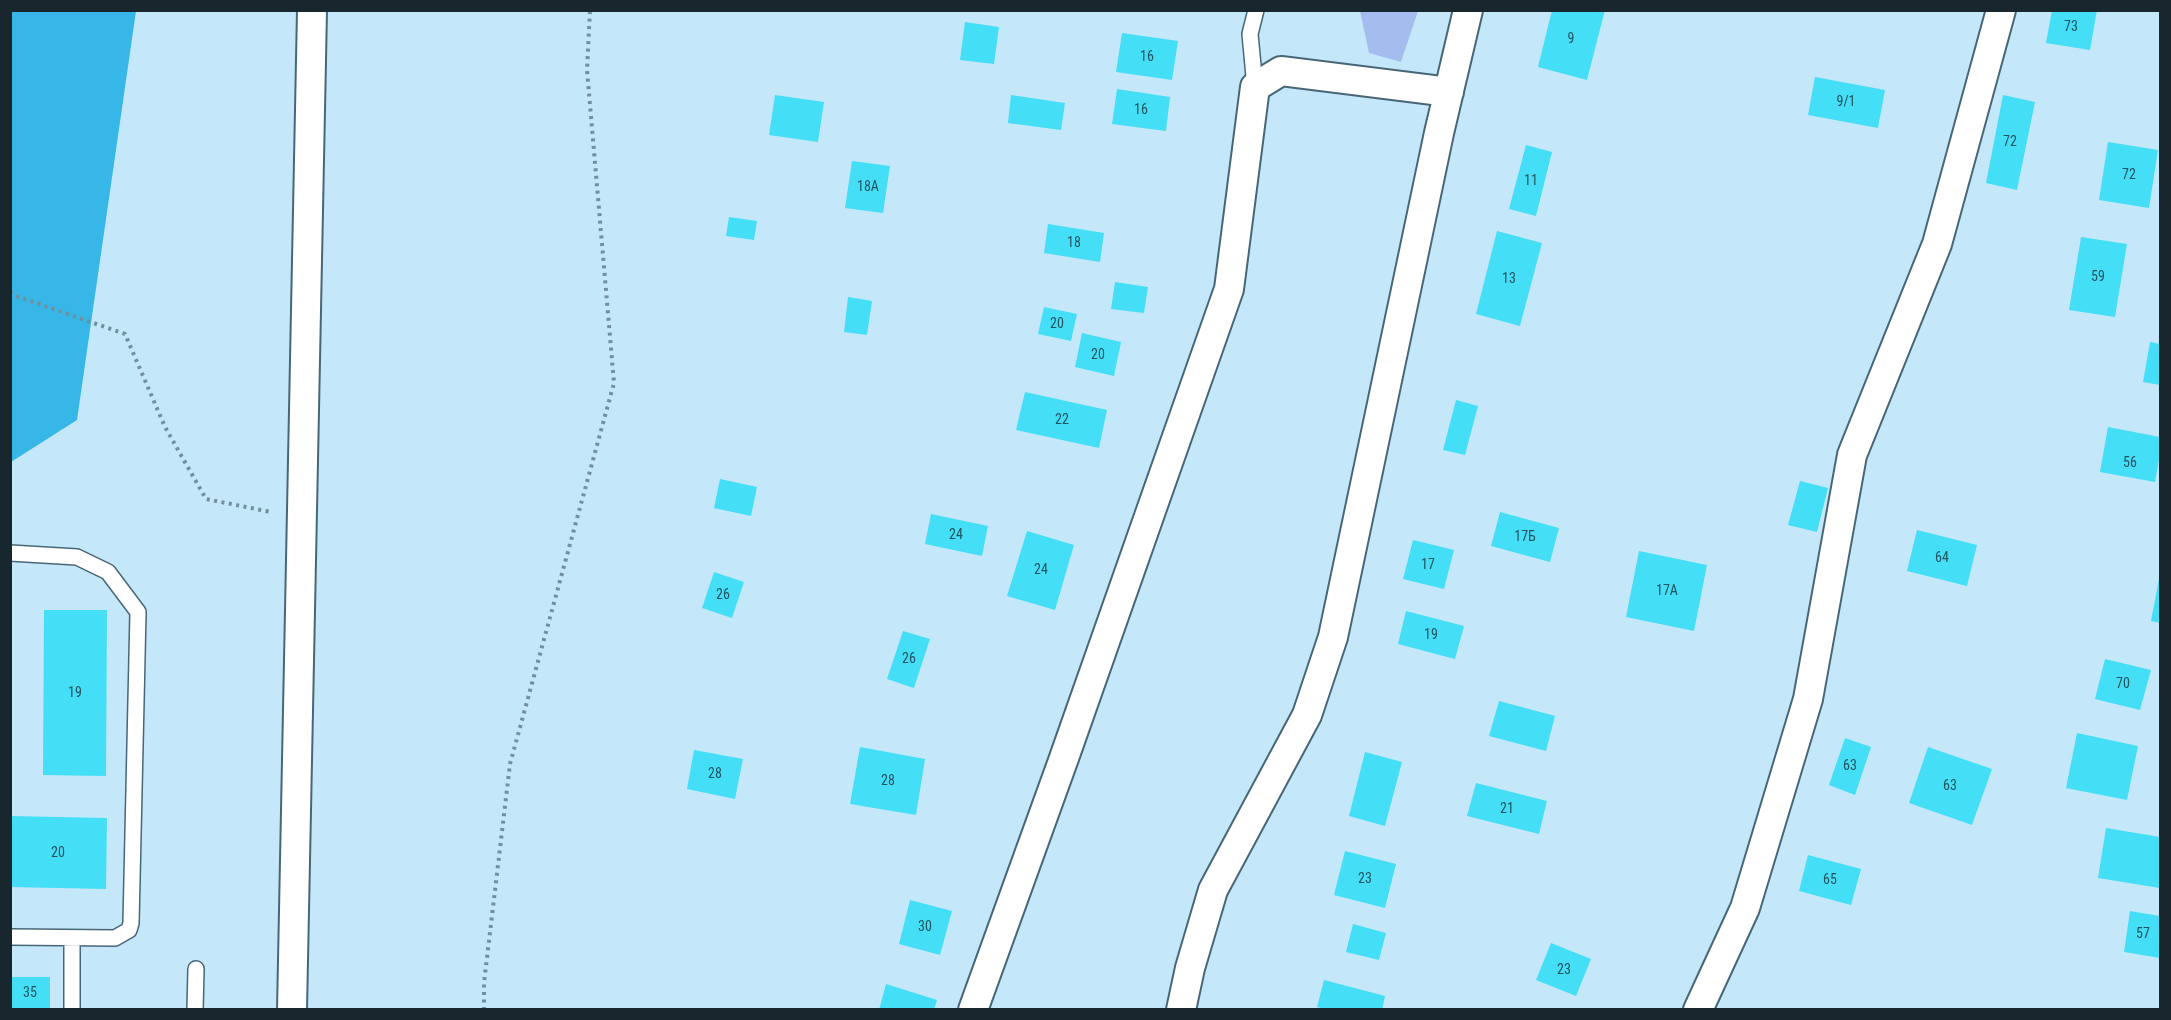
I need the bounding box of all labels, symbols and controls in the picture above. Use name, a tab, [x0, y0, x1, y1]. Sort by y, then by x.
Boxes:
house number: 73	[2064, 19, 2078, 35]
house number: 9	[1568, 31, 1574, 47]
house number: 16	[1140, 49, 1154, 65]
house number: 9/1	[1836, 94, 1856, 110]
house number: 16	[1134, 102, 1148, 118]
house number: 72	[2003, 134, 2017, 150]
house number: 72	[2122, 167, 2136, 183]
house number: 11	[1524, 173, 1538, 189]
house number: 18А	[857, 179, 879, 195]
house number: 18	[1067, 235, 1081, 251]
house number: 59	[2091, 269, 2105, 285]
house number: 13	[1502, 271, 1516, 287]
house number: 20	[1050, 316, 1064, 332]
house number: 20	[1091, 347, 1105, 363]
house number: 22	[1055, 412, 1069, 428]
house number: 56	[2123, 455, 2137, 471]
house number: 24	[949, 527, 963, 543]
house number: 17Б	[1514, 529, 1536, 545]
house number: 64	[1935, 550, 1949, 566]
house number: 17	[1421, 557, 1435, 573]
house number: 24	[1034, 562, 1048, 578]
house number: 17А	[1656, 583, 1678, 599]
house number: 26	[716, 587, 730, 603]
house number: 19	[1424, 627, 1438, 643]
house number: 26	[902, 651, 916, 667]
house number: 70	[2116, 676, 2130, 692]
house number: 19	[68, 685, 82, 701]
house number: 63	[1843, 758, 1857, 774]
house number: 28	[708, 766, 722, 782]
house number: 28	[881, 773, 895, 789]
house number: 63	[1943, 778, 1957, 794]
house number: 21	[1500, 801, 1514, 817]
house number: 20	[51, 845, 65, 861]
house number: 23	[1358, 871, 1372, 887]
house number: 65	[1823, 872, 1837, 888]
house number: 30	[918, 919, 932, 935]
house number: 57	[2136, 926, 2150, 942]
house number: 23	[1557, 962, 1571, 978]
house number: 35	[23, 985, 37, 1001]

